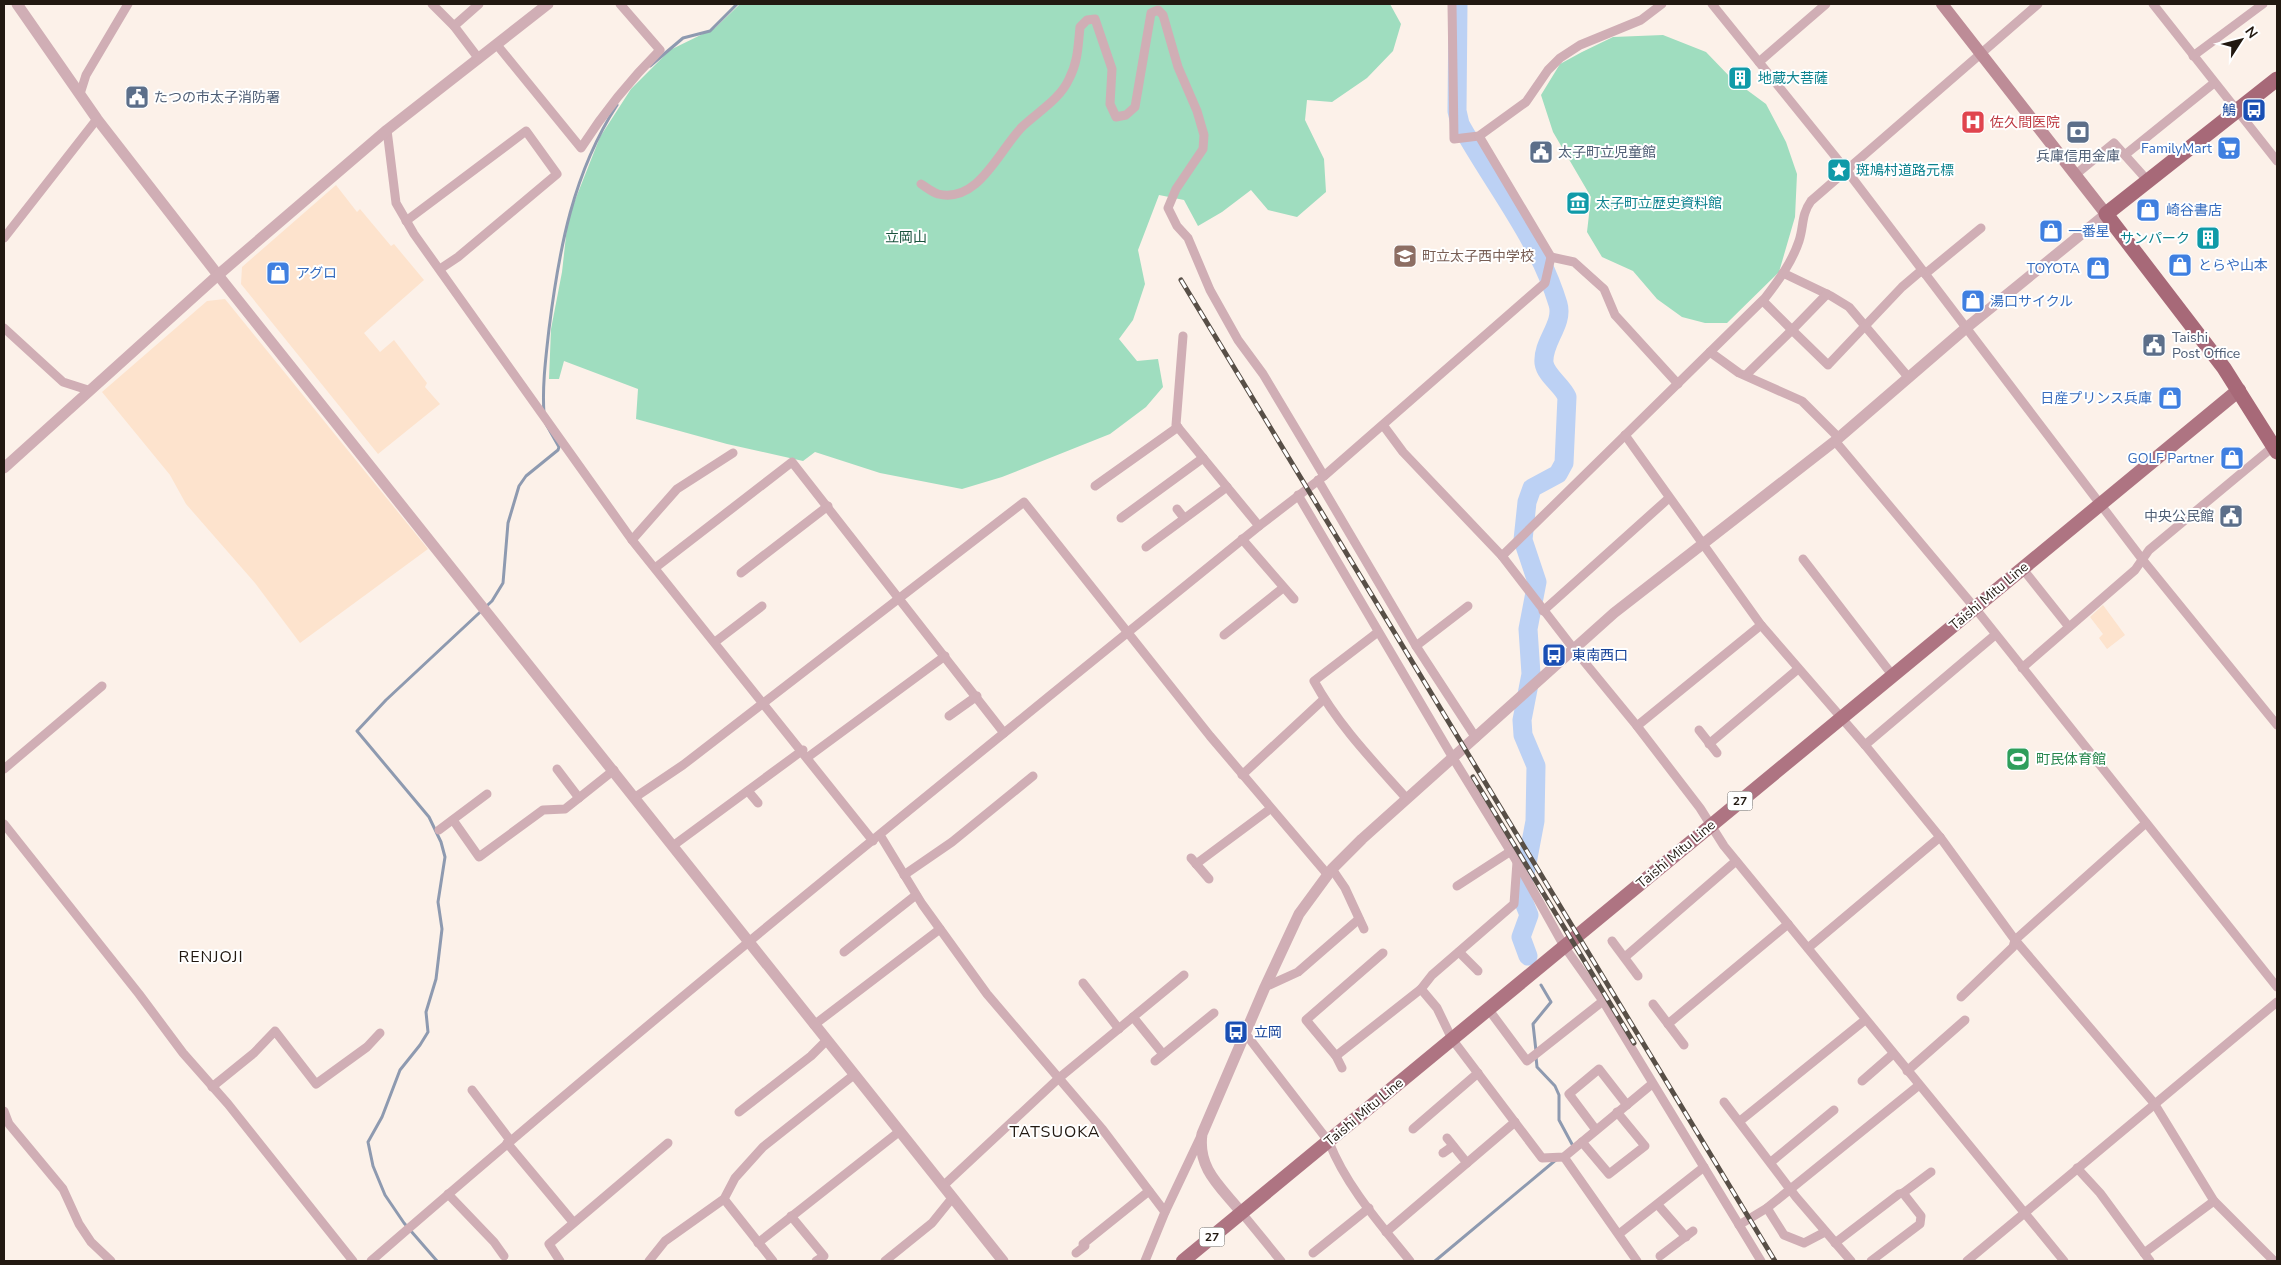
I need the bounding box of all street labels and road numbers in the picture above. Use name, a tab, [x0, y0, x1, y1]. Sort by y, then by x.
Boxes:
street label: Taishi Mitu Line	[1946, 557, 2032, 635]
road number: 27	[1728, 791, 1752, 810]
street label: Taishi Mitu Line	[1633, 815, 1719, 893]
street label: Taishi Mitu Line	[1321, 1073, 1407, 1151]
road number: 27	[1200, 1228, 1224, 1246]

